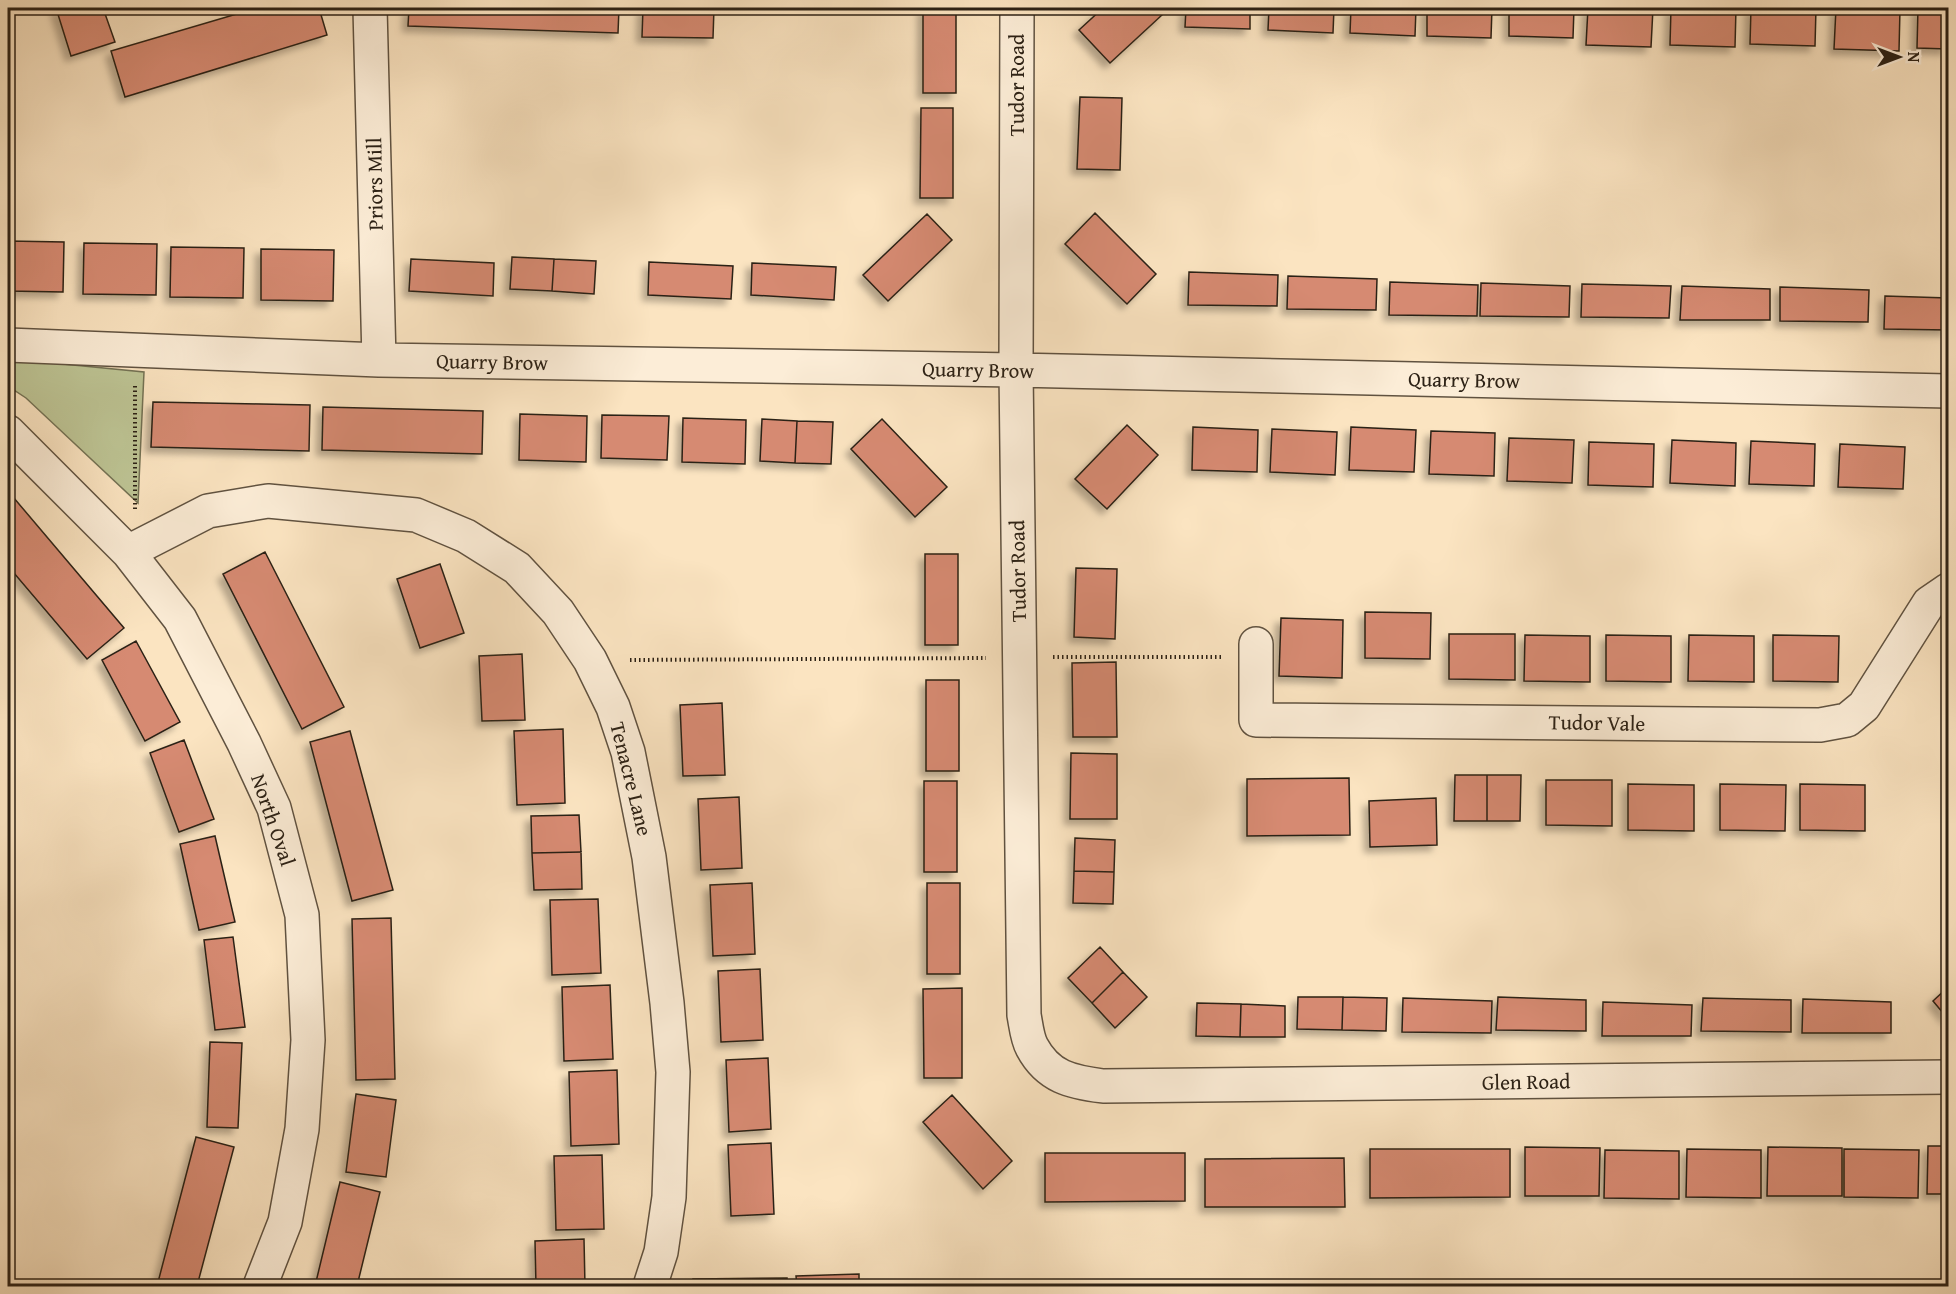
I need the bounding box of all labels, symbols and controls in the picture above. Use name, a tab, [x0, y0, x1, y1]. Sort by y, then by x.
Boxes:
north arrow	[1869, 27, 1929, 87]
street label: Tudor Road	[1001, 33, 1032, 136]
text: N	[1902, 52, 1926, 63]
street label: Priors Mill	[358, 137, 391, 231]
street label: Quarry Brow	[436, 345, 548, 378]
street label: Quarry Brow	[922, 353, 1034, 386]
street label: Quarry Brow	[1408, 363, 1520, 396]
street label: Tudor Road	[1001, 519, 1034, 622]
street label: Tudor Vale	[1548, 706, 1646, 739]
street label: Tenacre Lane	[602, 719, 661, 839]
street label: North Oval	[243, 770, 304, 870]
street label: Glen Road	[1481, 1065, 1571, 1098]

